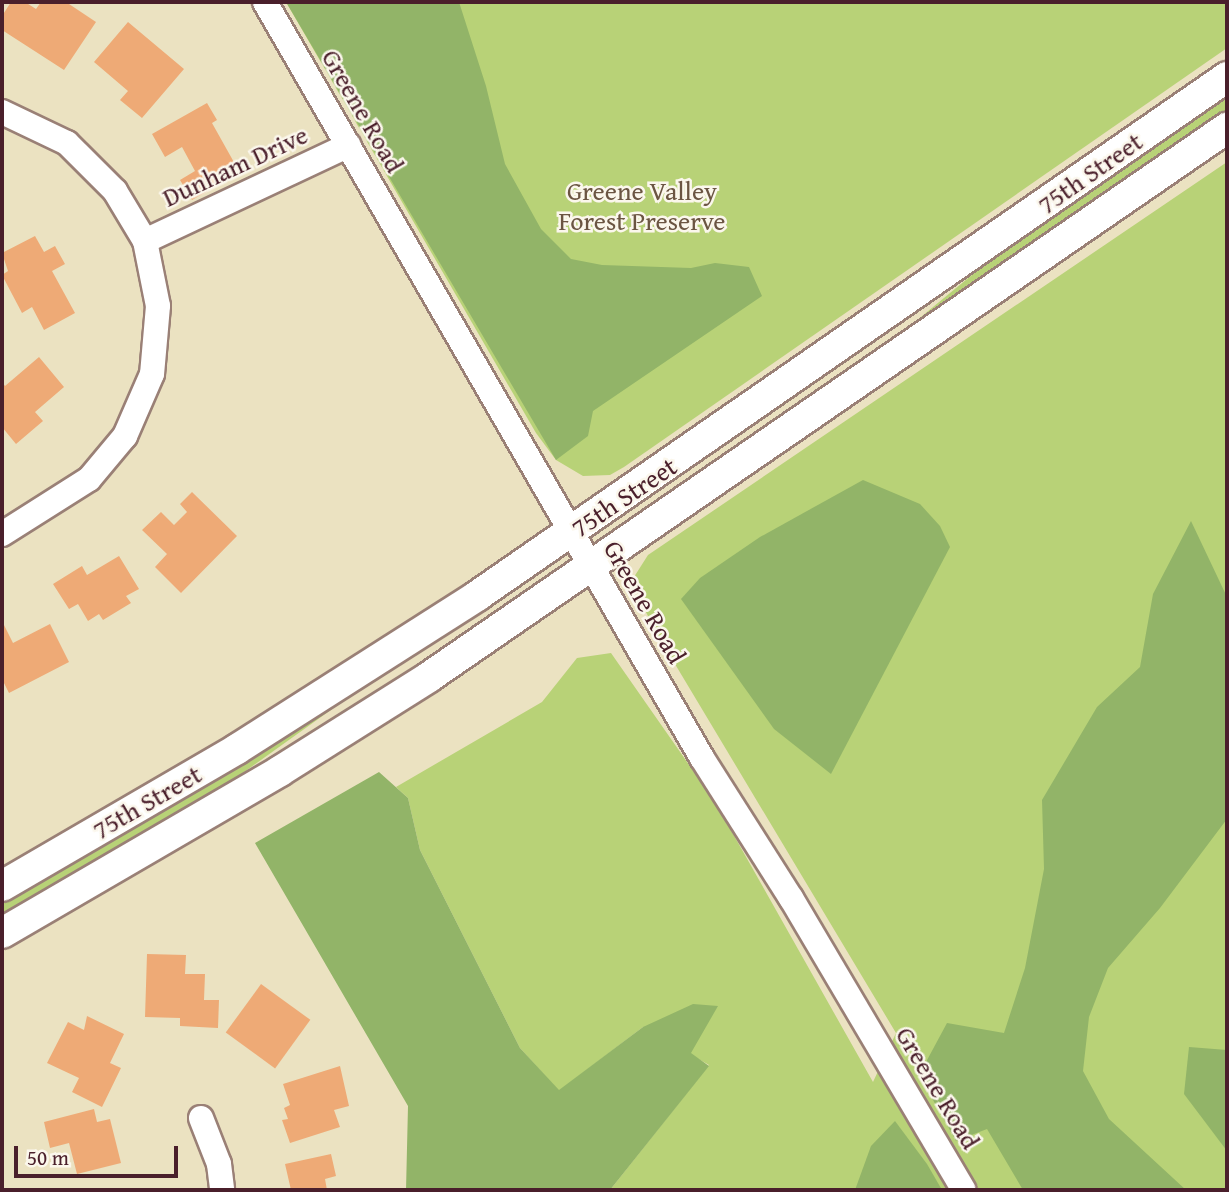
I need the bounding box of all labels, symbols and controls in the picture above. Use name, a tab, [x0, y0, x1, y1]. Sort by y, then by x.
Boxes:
street label: Greene Road	[315, 44, 411, 178]
street label: Dunham Drive	[157, 119, 313, 213]
street label: 75th Street	[1032, 126, 1148, 220]
park label: Greene Valley Forest Preserve	[559, 175, 725, 236]
street label: 75th Street	[565, 450, 683, 544]
street label: Greene Road	[597, 535, 693, 669]
street label: 75th Street	[87, 758, 207, 846]
street label: Greene Road	[889, 1021, 987, 1155]
scale bar	[18, 1132, 182, 1176]
text: 50 m	[27, 1142, 69, 1173]

